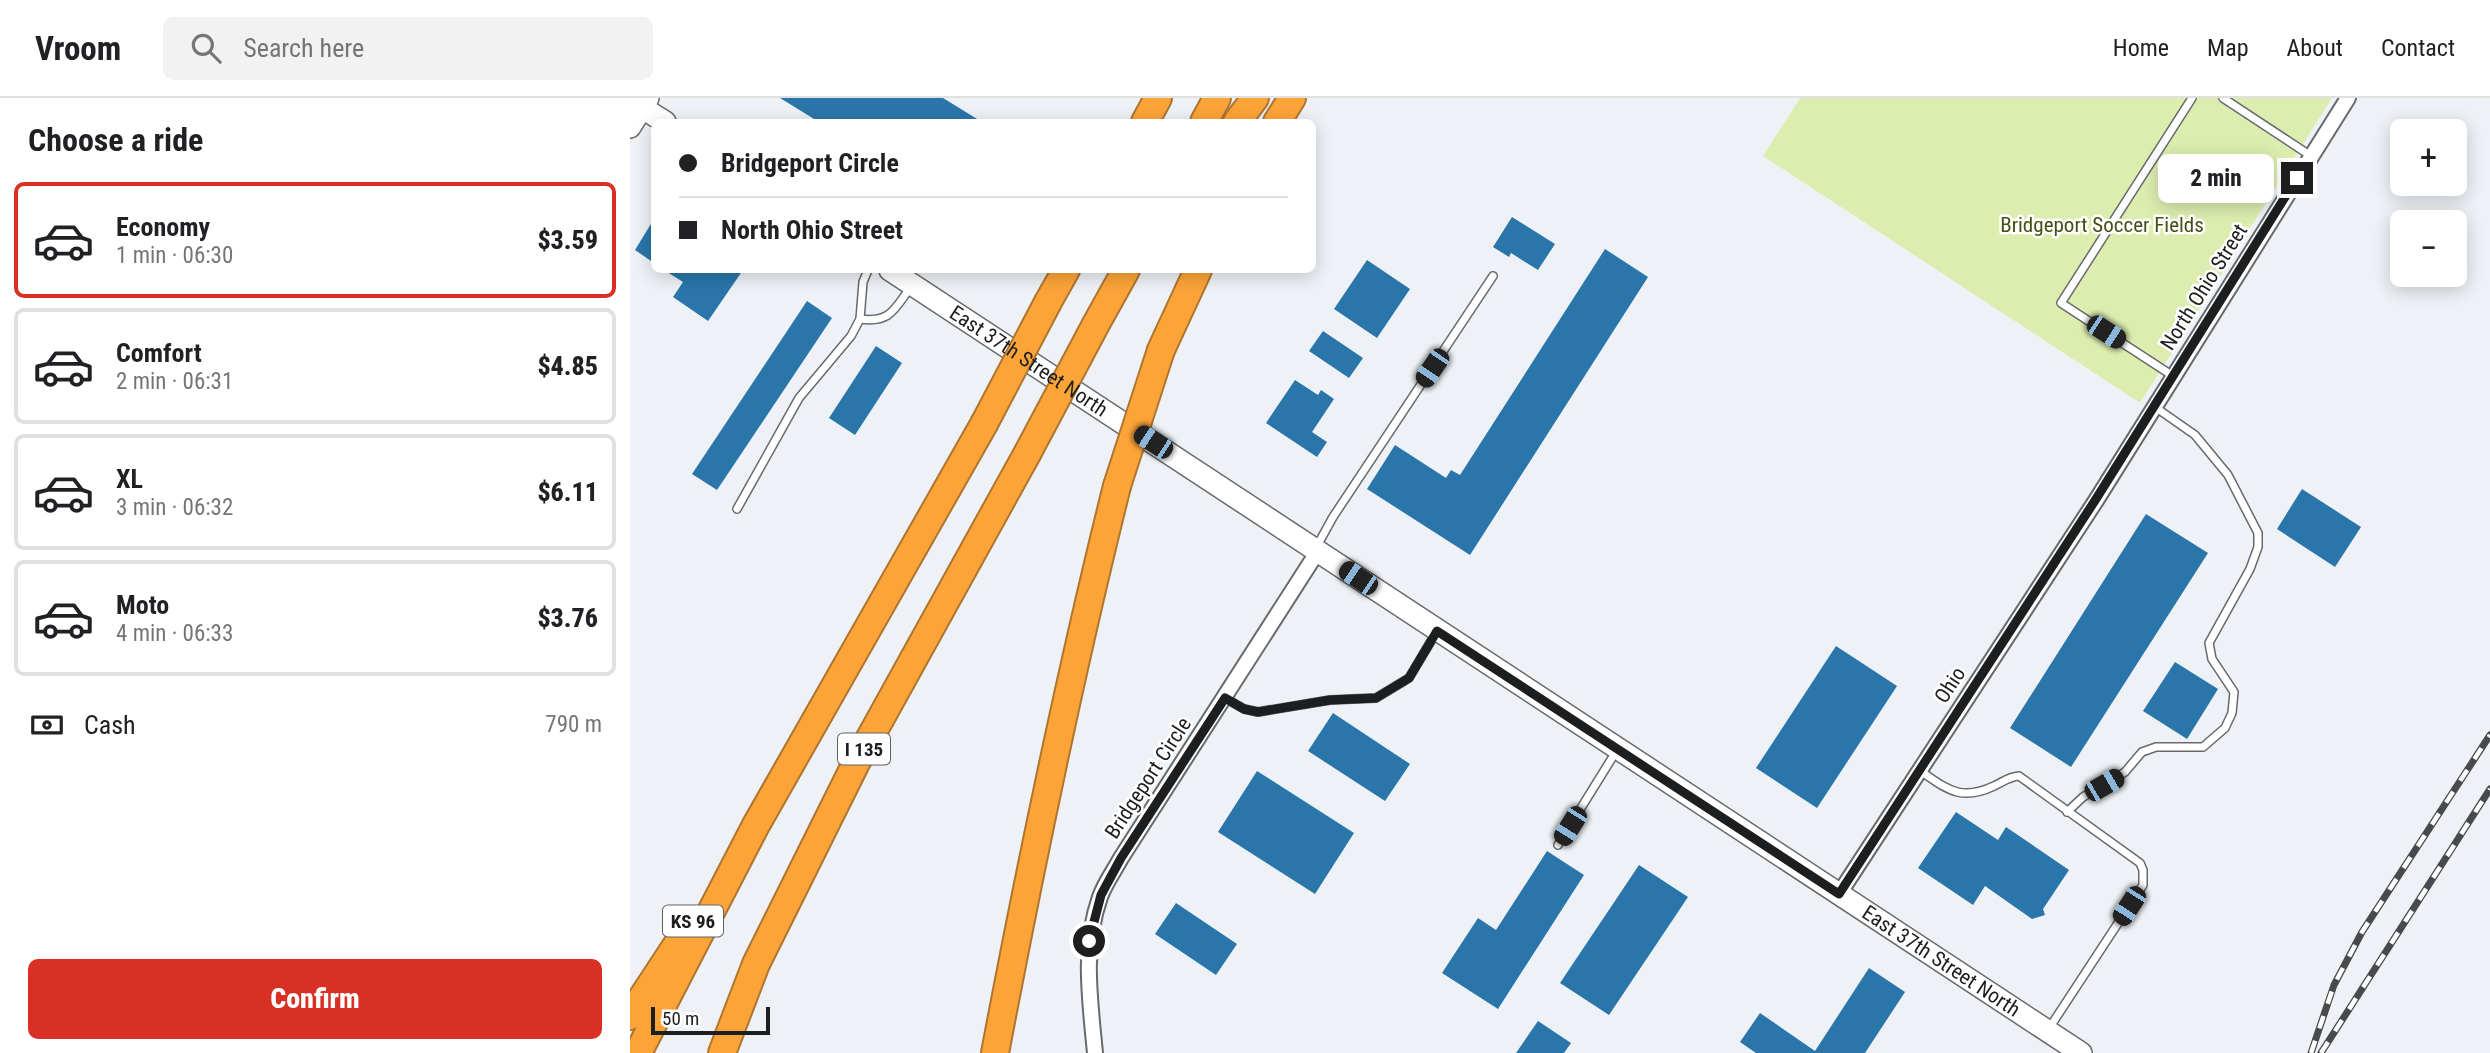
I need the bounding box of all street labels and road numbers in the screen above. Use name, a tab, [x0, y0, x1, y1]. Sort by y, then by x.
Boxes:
street label: North Ohio Street	[2156, 220, 2252, 354]
street label: East 37th Street North	[945, 301, 1112, 422]
street label: Ohio	[1930, 662, 1970, 708]
street label: Bridgeport Circle	[1100, 713, 1196, 843]
road number: I 135	[838, 734, 890, 764]
street label: East 37th Street North	[1858, 901, 2025, 1022]
road number: KS 96	[663, 906, 723, 936]

